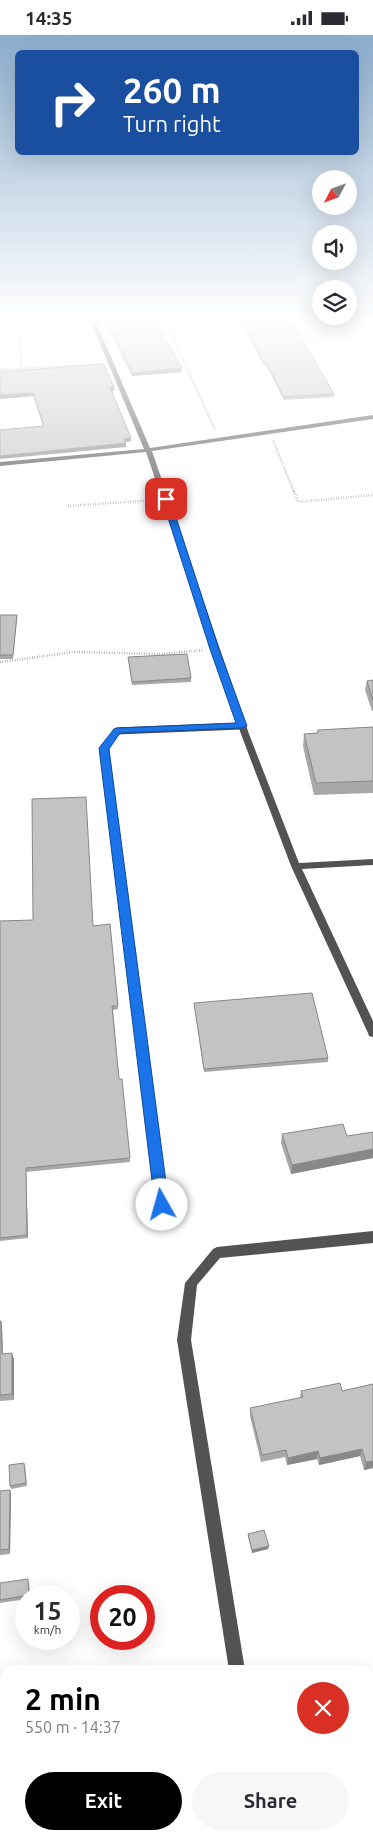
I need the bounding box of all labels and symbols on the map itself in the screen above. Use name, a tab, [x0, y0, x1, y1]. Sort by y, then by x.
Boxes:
north arrow	[312, 170, 358, 215]
pin	[145, 478, 187, 520]
position arrow	[135, 1178, 187, 1230]
speed limit sign: 20	[90, 1585, 155, 1650]

